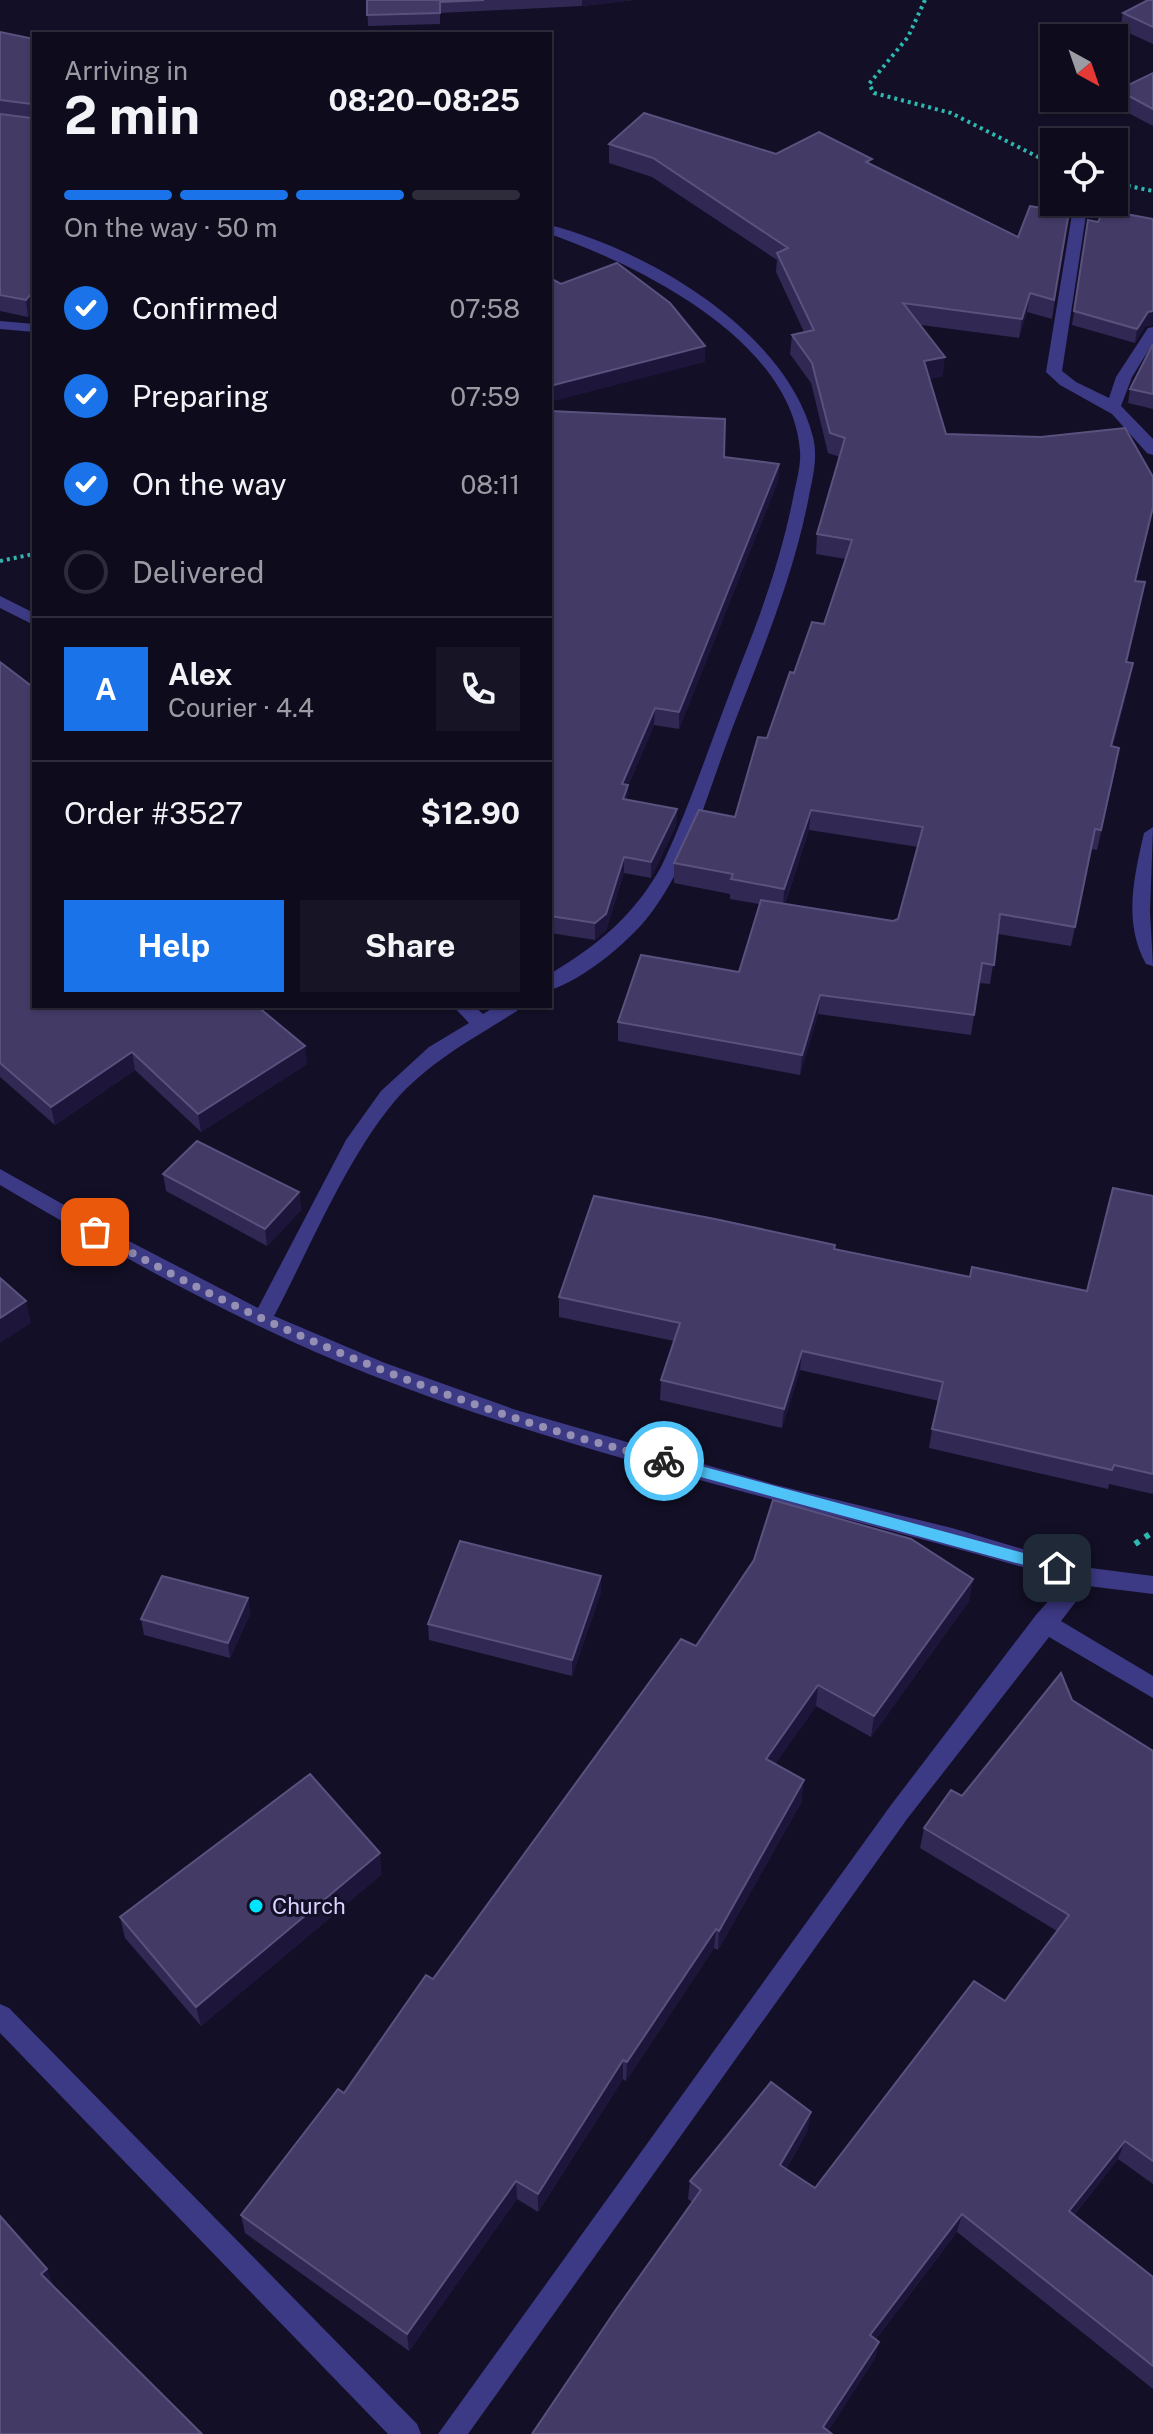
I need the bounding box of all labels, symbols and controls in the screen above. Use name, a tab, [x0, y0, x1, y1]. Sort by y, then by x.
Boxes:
north arrow	[1040, 24, 1128, 112]
map controls	[1040, 24, 1128, 216]
text: Arriving in	[64, 55, 188, 86]
text: 08:20–08:25	[328, 82, 520, 118]
text: 2 min	[64, 85, 200, 146]
button: locate	[1040, 128, 1128, 216]
text: On the way · 50 m	[64, 212, 278, 243]
icon: check	[64, 286, 108, 330]
text: Confirmed	[132, 290, 278, 326]
text: 07:58	[450, 293, 520, 324]
icon: check	[64, 374, 108, 418]
text: Preparing	[132, 378, 269, 414]
text: 07:59	[450, 381, 520, 412]
icon: check	[64, 462, 108, 506]
text: On the way	[132, 466, 286, 502]
text: 08:11	[460, 469, 520, 500]
text: Delivered	[132, 554, 264, 590]
button: phone	[436, 647, 520, 731]
text: Alex	[168, 656, 232, 692]
text: A	[95, 671, 117, 707]
text: Courier · 4.4	[168, 692, 314, 723]
text: Order #3527	[64, 795, 243, 831]
text: $12.90	[421, 795, 520, 831]
button: Help	[64, 900, 284, 992]
button: Share	[300, 900, 520, 992]
pin	[61, 1198, 129, 1266]
icon: bag	[73, 1210, 117, 1254]
courier	[624, 1421, 704, 1501]
icon: bike	[642, 1439, 686, 1483]
pin	[1023, 1534, 1091, 1602]
icon: home	[1035, 1546, 1079, 1590]
place label: Church	[272, 1893, 346, 1919]
marker: Church	[247, 1897, 265, 1915]

